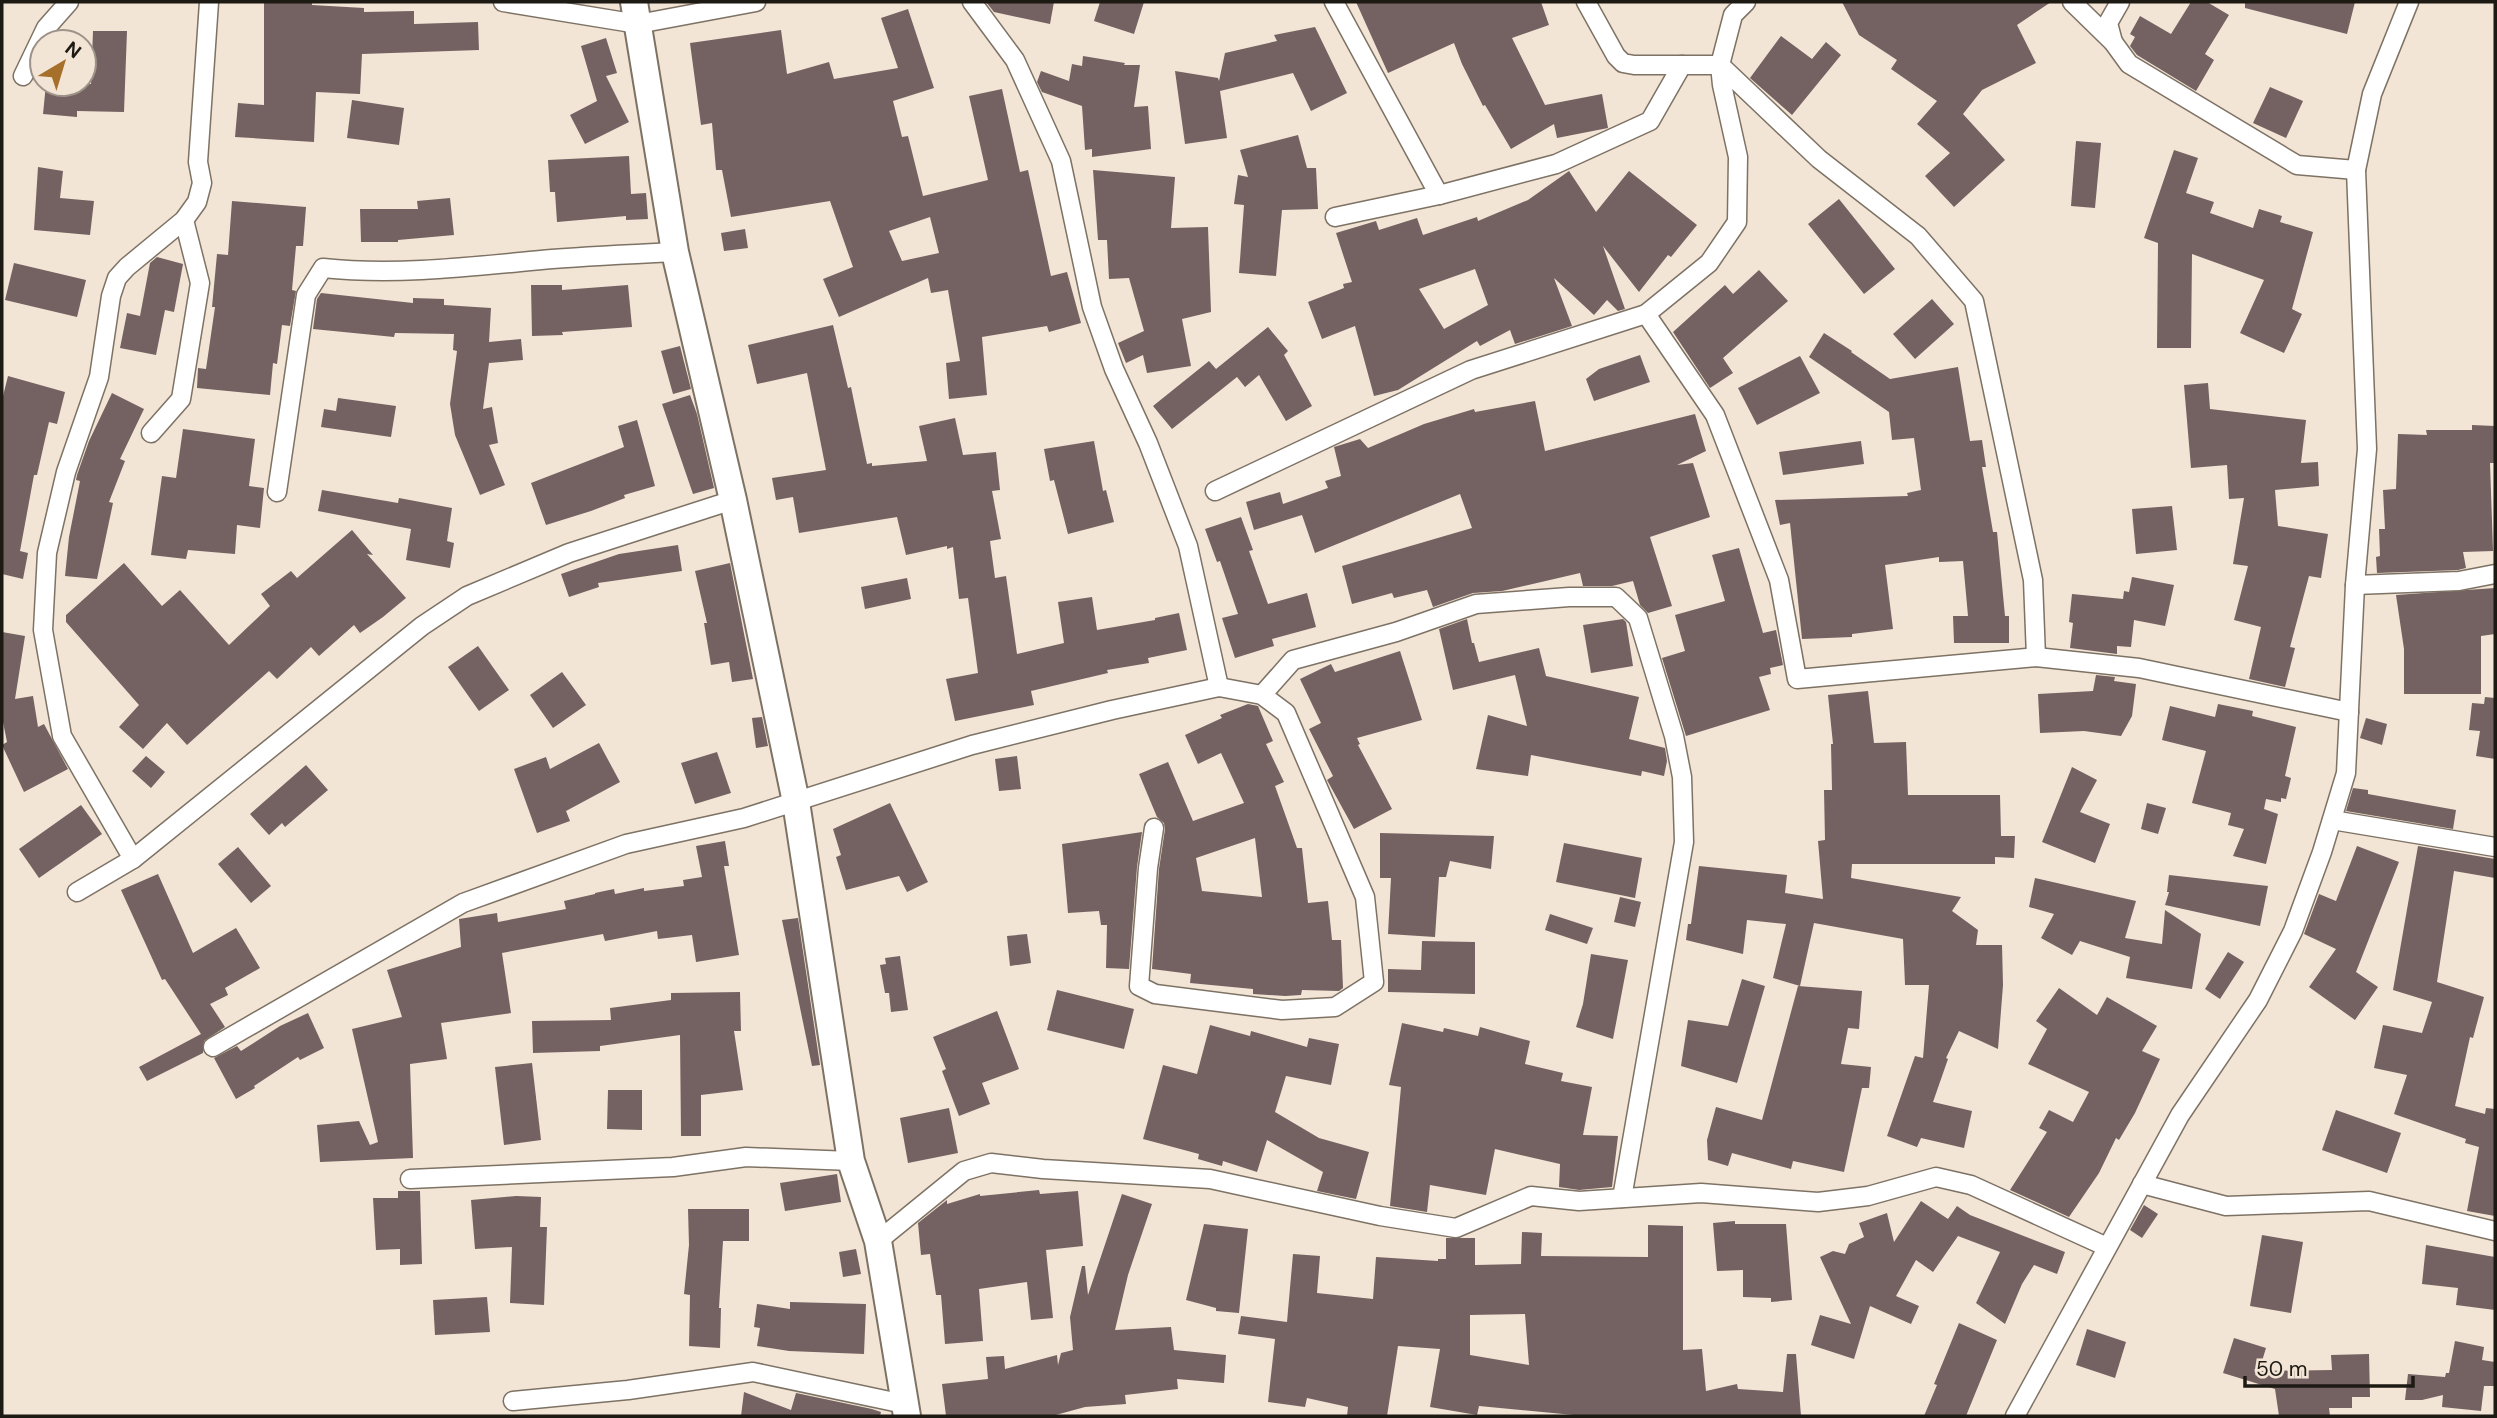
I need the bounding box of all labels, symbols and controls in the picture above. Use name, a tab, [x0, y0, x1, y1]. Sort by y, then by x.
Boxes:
north arrow	[28, 28, 98, 98]
text: N	[60, 36, 86, 64]
scale bar	[2245, 1344, 2413, 1388]
text: 50 m	[2256, 1355, 2307, 1383]

